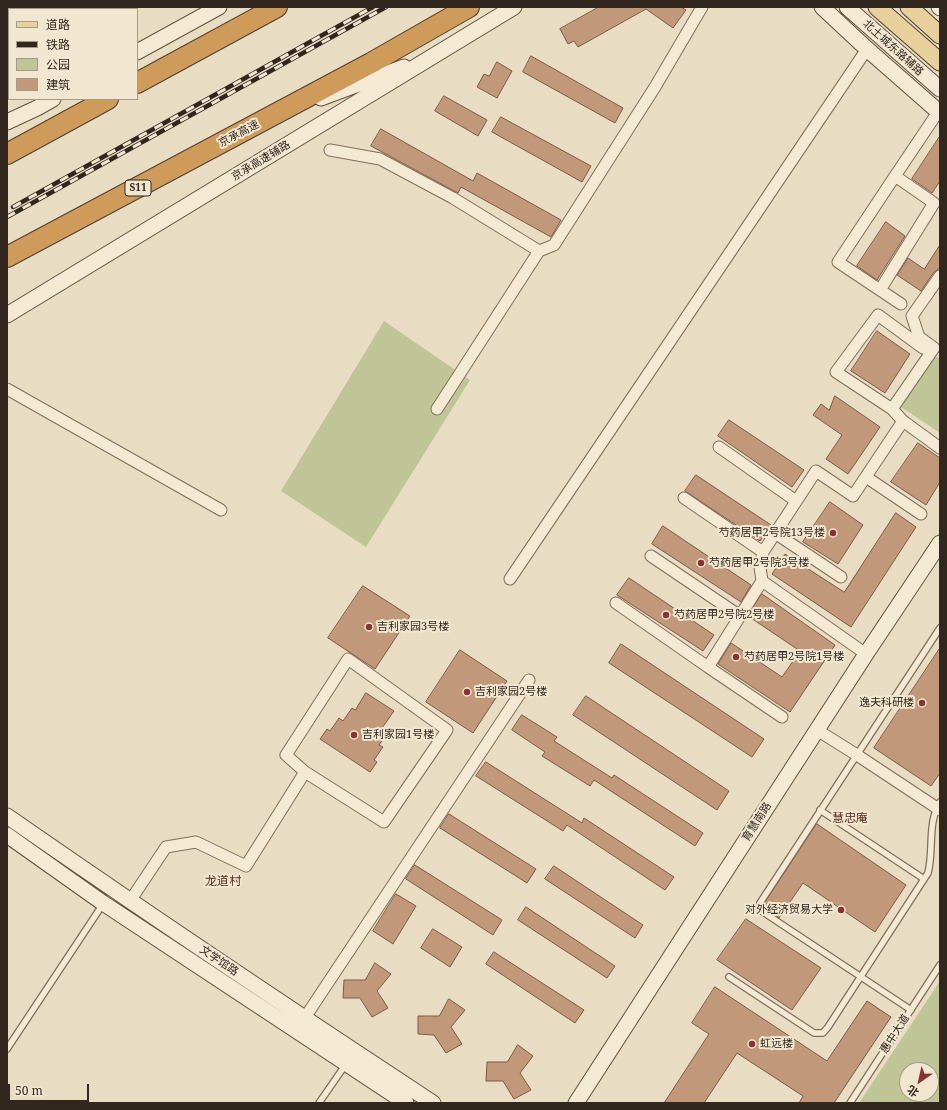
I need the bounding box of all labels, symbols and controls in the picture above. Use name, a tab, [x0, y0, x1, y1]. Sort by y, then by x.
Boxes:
legend	[8, 8, 138, 100]
text: 道路	[46, 16, 70, 33]
street label: 北土城东路辅路	[860, 17, 926, 79]
text: 铁路	[46, 36, 70, 53]
text: 公园	[46, 56, 70, 73]
text: 建筑	[46, 76, 70, 93]
street label: 京承高速	[216, 118, 262, 150]
street label: 京承高速辅路	[229, 138, 293, 184]
road number: S11	[125, 180, 151, 196]
place label: 芍药居甲2号院13号楼	[719, 526, 825, 540]
marker: 芍药居甲2号院13号楼	[828, 528, 838, 538]
place label: 芍药居甲2号院3号楼	[709, 556, 809, 570]
marker: 芍药居甲2号院3号楼	[696, 558, 706, 568]
place label: 芍药居甲2号院2号楼	[674, 608, 774, 622]
marker: 芍药居甲2号院2号楼	[661, 610, 671, 620]
place label: 吉利家园3号楼	[377, 620, 449, 634]
marker: 吉利家园3号楼	[364, 622, 374, 632]
place label: 芍药居甲2号院1号楼	[744, 650, 844, 664]
marker: 芍药居甲2号院1号楼	[731, 652, 741, 662]
place label: 吉利家园2号楼	[475, 685, 547, 699]
marker: 吉利家园2号楼	[462, 687, 472, 697]
place label: 逸夫科研楼	[859, 696, 914, 710]
marker: 逸夫科研楼	[917, 698, 927, 708]
place label: 吉利家园1号楼	[362, 728, 434, 742]
marker: 吉利家园1号楼	[349, 730, 359, 740]
street label: 育慧南路	[739, 800, 775, 844]
district label: 慧忠庵	[832, 812, 868, 826]
district label: 龙道村	[205, 875, 241, 889]
place label: 对外经济贸易大学	[745, 903, 833, 917]
marker: 对外经济贸易大学	[836, 905, 846, 915]
street label: 文学馆路	[197, 943, 241, 979]
street label: 惠中大道	[877, 1012, 913, 1056]
place label: 虹远楼	[760, 1037, 793, 1051]
marker: 虹远楼	[747, 1039, 757, 1049]
north arrow	[899, 1062, 939, 1102]
scale bar	[10, 1076, 91, 1102]
text: 50 m	[15, 1082, 43, 1099]
text: 北	[904, 1082, 921, 1101]

